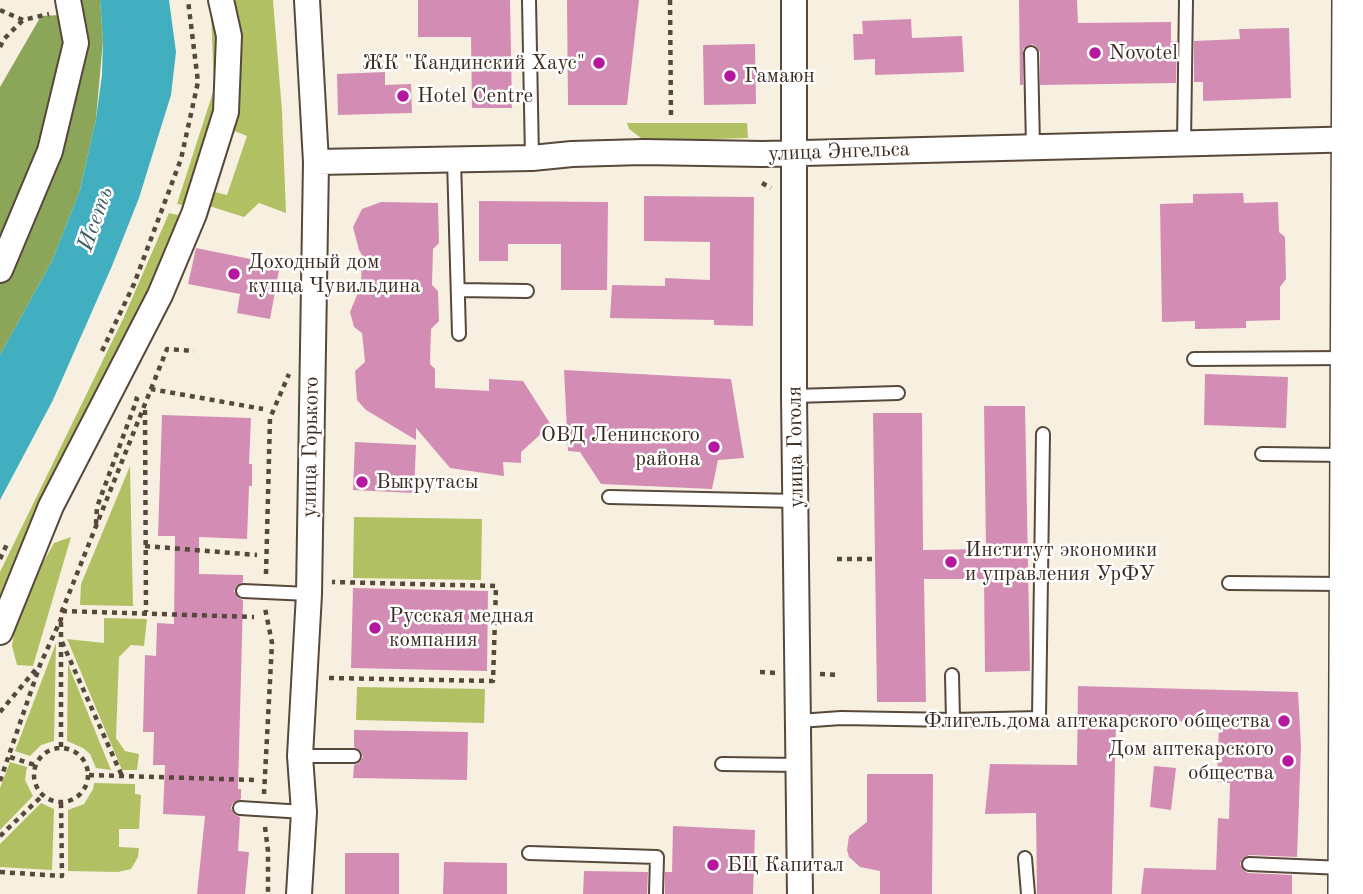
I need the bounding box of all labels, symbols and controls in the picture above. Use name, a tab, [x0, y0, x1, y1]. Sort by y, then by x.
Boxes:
place label: Novotel	[1109, 40, 1178, 66]
marker: Novotel	[1087, 45, 1103, 61]
place label: ЖК "Кандинский Хаус"	[362, 50, 585, 76]
marker: ЖК "Кандинский Хаус"	[591, 55, 607, 71]
place label: Гамаюн	[744, 63, 815, 89]
marker: Гамаюн	[722, 68, 738, 84]
place label: Hotel Centre	[417, 83, 533, 109]
marker: Hotel Centre	[395, 88, 411, 104]
street label: улица Энгельса	[768, 137, 910, 167]
water label: Исеть	[72, 183, 120, 255]
place label: Доходный дом купца Чувильдина	[248, 249, 421, 299]
marker: Доходный дом купца Чувильдина	[226, 266, 242, 282]
street label: улица Горького	[297, 376, 325, 518]
street label: улица Гоголя	[782, 386, 810, 508]
place label: ОВД Ленинского района	[541, 422, 700, 472]
marker: ОВД Ленинского района	[706, 439, 722, 455]
place label: Выкрутасы	[376, 469, 479, 495]
marker: Выкрутасы	[354, 474, 370, 490]
place label: Институт экономики и управления УрФУ	[965, 537, 1157, 587]
marker: Институт экономики и управления УрФУ	[943, 554, 959, 570]
place label: Русская медная компания	[389, 603, 534, 653]
marker: Русская медная компания	[367, 620, 383, 636]
place label: Флигель дома аптекарского общества	[924, 708, 1270, 734]
marker: Флигель дома аптекарского общества	[1276, 713, 1292, 729]
place label: Дом аптекарского общества	[1108, 736, 1274, 786]
marker: Дом аптекарского общества	[1280, 753, 1296, 769]
place label: БЦ Капитал	[727, 852, 844, 878]
marker: БЦ Капитал	[705, 857, 721, 873]

